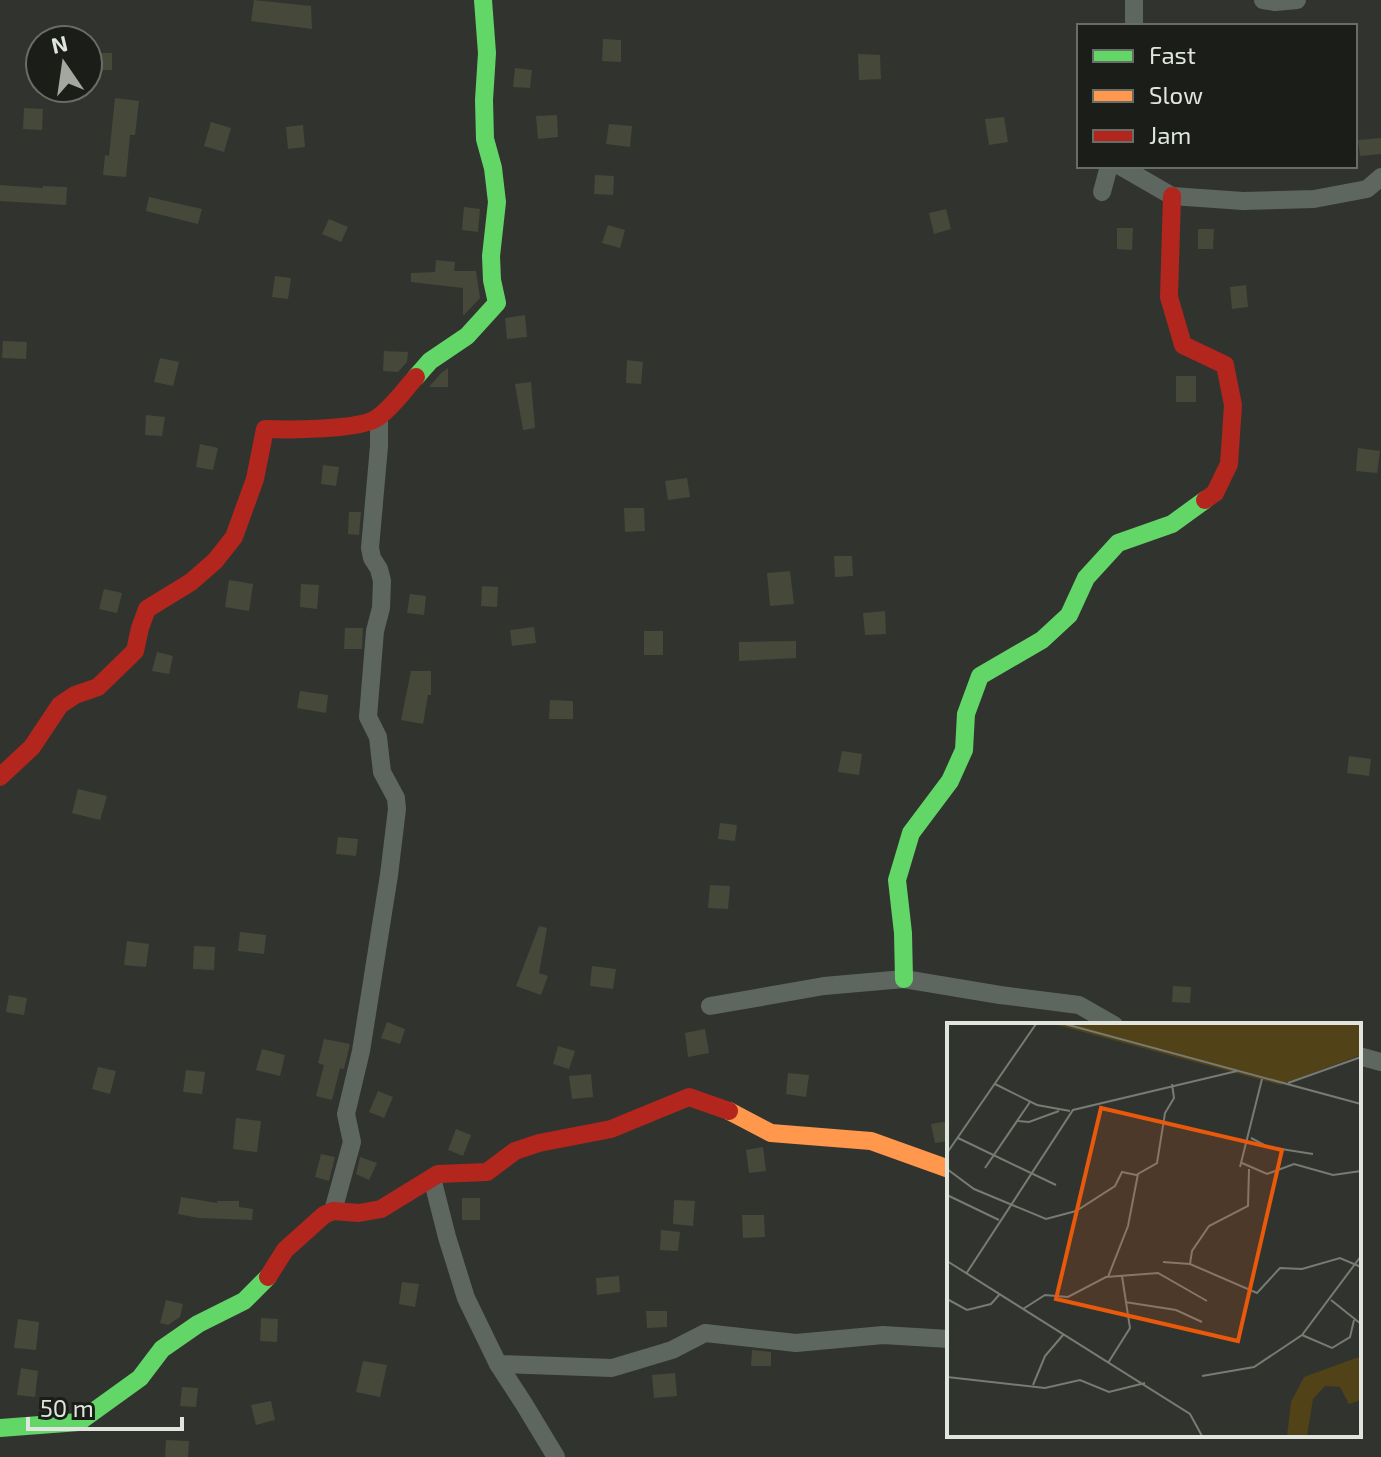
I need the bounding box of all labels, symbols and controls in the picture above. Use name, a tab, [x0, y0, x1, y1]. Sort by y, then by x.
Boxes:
north arrow	[24, 24, 104, 104]
legend	[1077, 24, 1357, 168]
text: N	[49, 29, 70, 58]
text: Fast	[1149, 40, 1196, 69]
text: Slow	[1149, 80, 1203, 109]
text: Jam	[1149, 120, 1191, 149]
inset map	[947, 1023, 1361, 1437]
scale bar	[28, 1381, 182, 1431]
text: 50 m	[40, 1393, 94, 1422]

